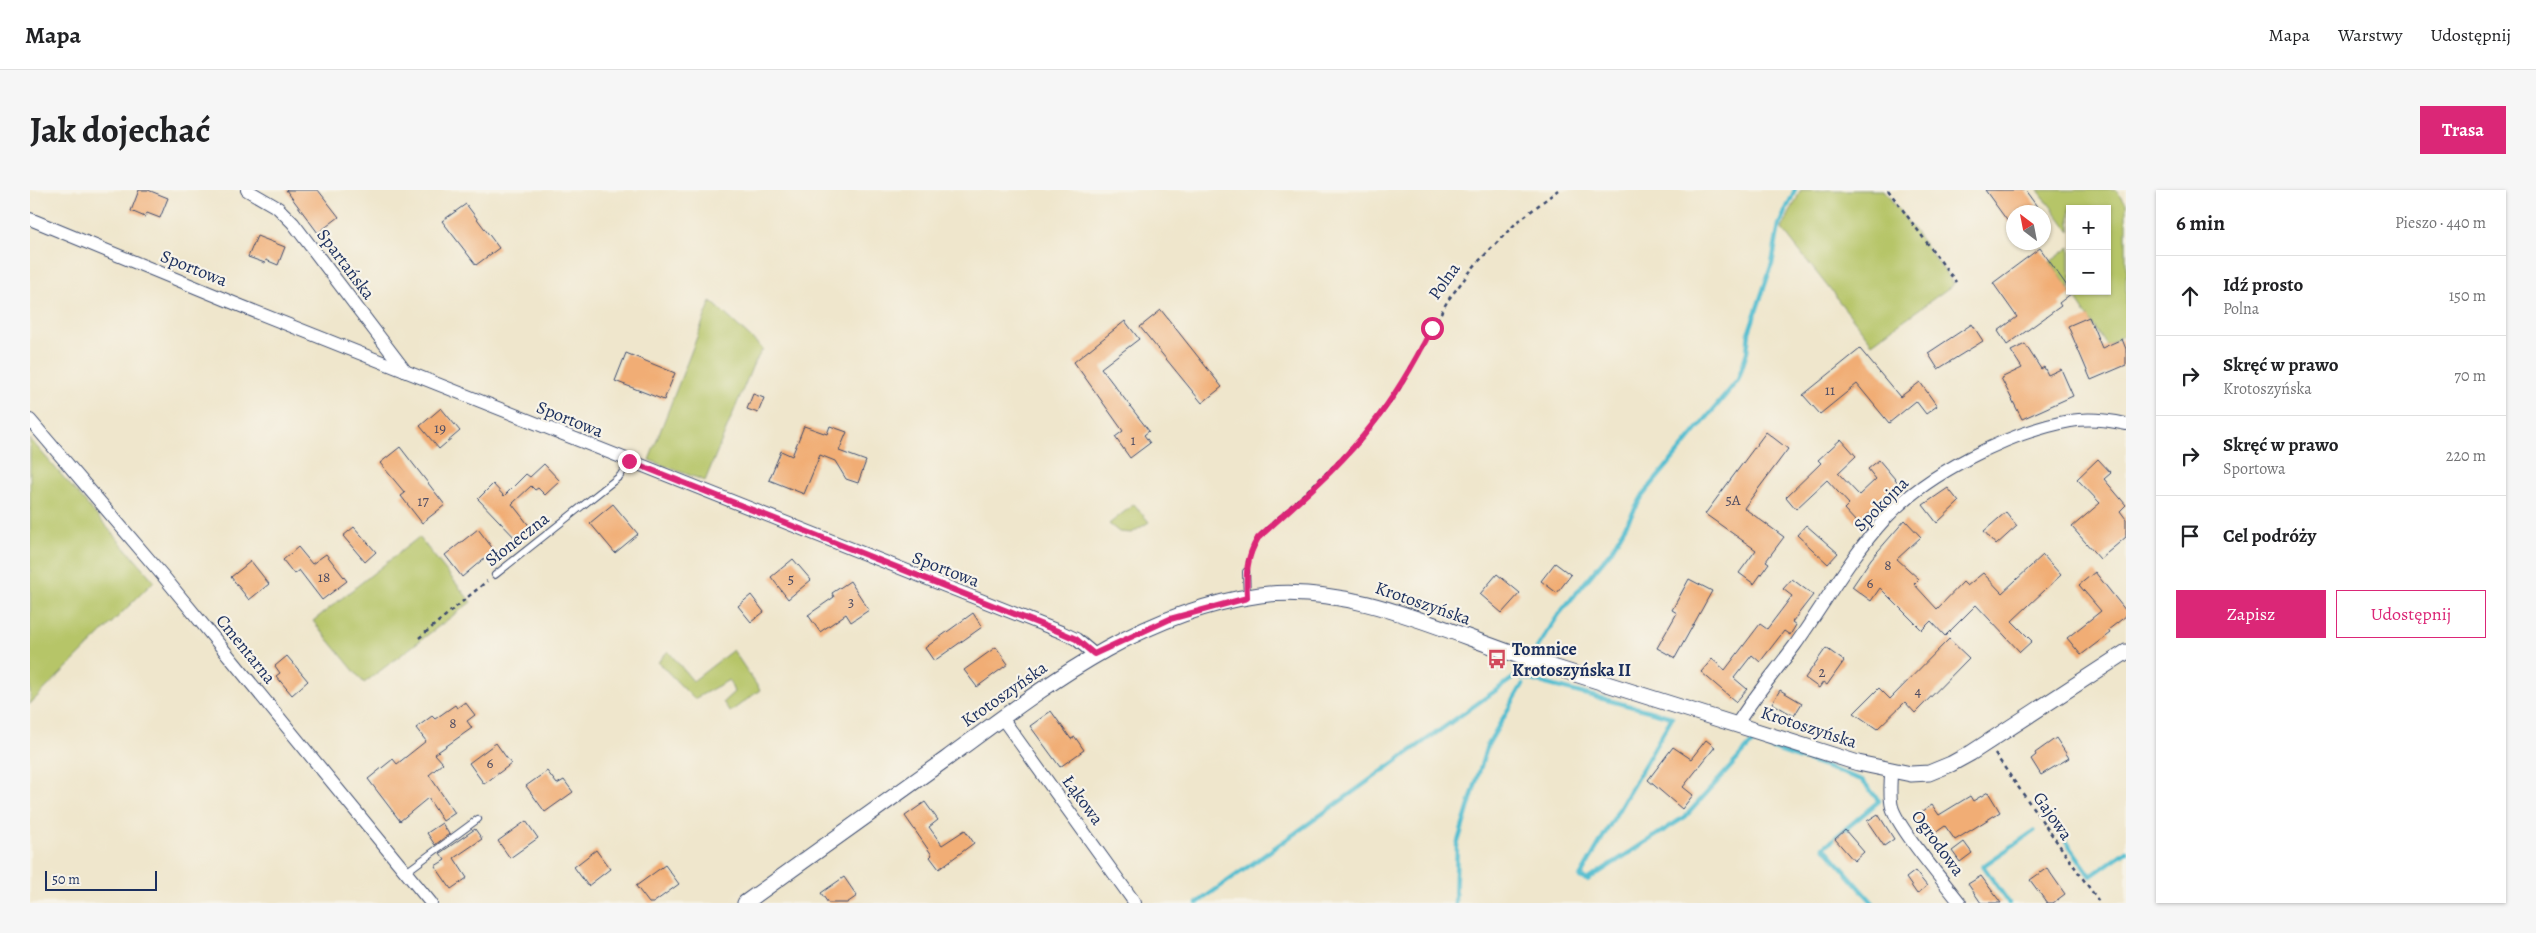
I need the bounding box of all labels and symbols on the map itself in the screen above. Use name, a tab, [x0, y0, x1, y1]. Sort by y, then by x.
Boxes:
north arrow	[2006, 205, 2051, 250]
street label: Spartańska	[311, 224, 381, 305]
street label: Sportowa	[157, 244, 232, 293]
street label: Polna	[1422, 257, 1466, 305]
route start	[1421, 317, 1444, 340]
house number: 11	[1825, 380, 1835, 400]
street label: Sportowa	[533, 395, 608, 444]
house number: 19	[434, 418, 446, 438]
house number: 1	[1130, 430, 1136, 450]
route end	[618, 450, 641, 473]
street label: Spokojna	[1848, 471, 1914, 537]
house number: 5A	[1725, 490, 1741, 510]
house number: 17	[417, 491, 429, 511]
street label: Słoneczna	[480, 506, 555, 572]
street label: Sportowa	[909, 545, 984, 593]
house number: 8	[1884, 555, 1892, 575]
house number: 18	[318, 567, 330, 587]
house number: 5	[788, 569, 794, 589]
house number: 6	[1867, 573, 1874, 593]
street label: Krotoszyńska	[1372, 575, 1475, 631]
house number: 3	[848, 592, 854, 612]
street label: Cmentarna	[210, 609, 282, 689]
place label: Tomnice Krotoszyńska II	[1512, 637, 1631, 682]
bus stop icon: Tomnice Krotoszyńska II	[1486, 648, 1508, 670]
street label: Krotoszyńska	[956, 655, 1052, 732]
house number: 2	[1818, 662, 1826, 682]
house number: 4	[1915, 681, 1922, 701]
street label: Krotoszyńska	[1758, 700, 1861, 754]
house number: 8	[449, 713, 457, 733]
house number: 6	[487, 753, 494, 773]
street label: Łąkowa	[1057, 770, 1110, 830]
street label: Gajowa	[2028, 787, 2079, 846]
street label: Ogrodowa	[1906, 805, 1970, 881]
scale bar	[45, 868, 158, 891]

